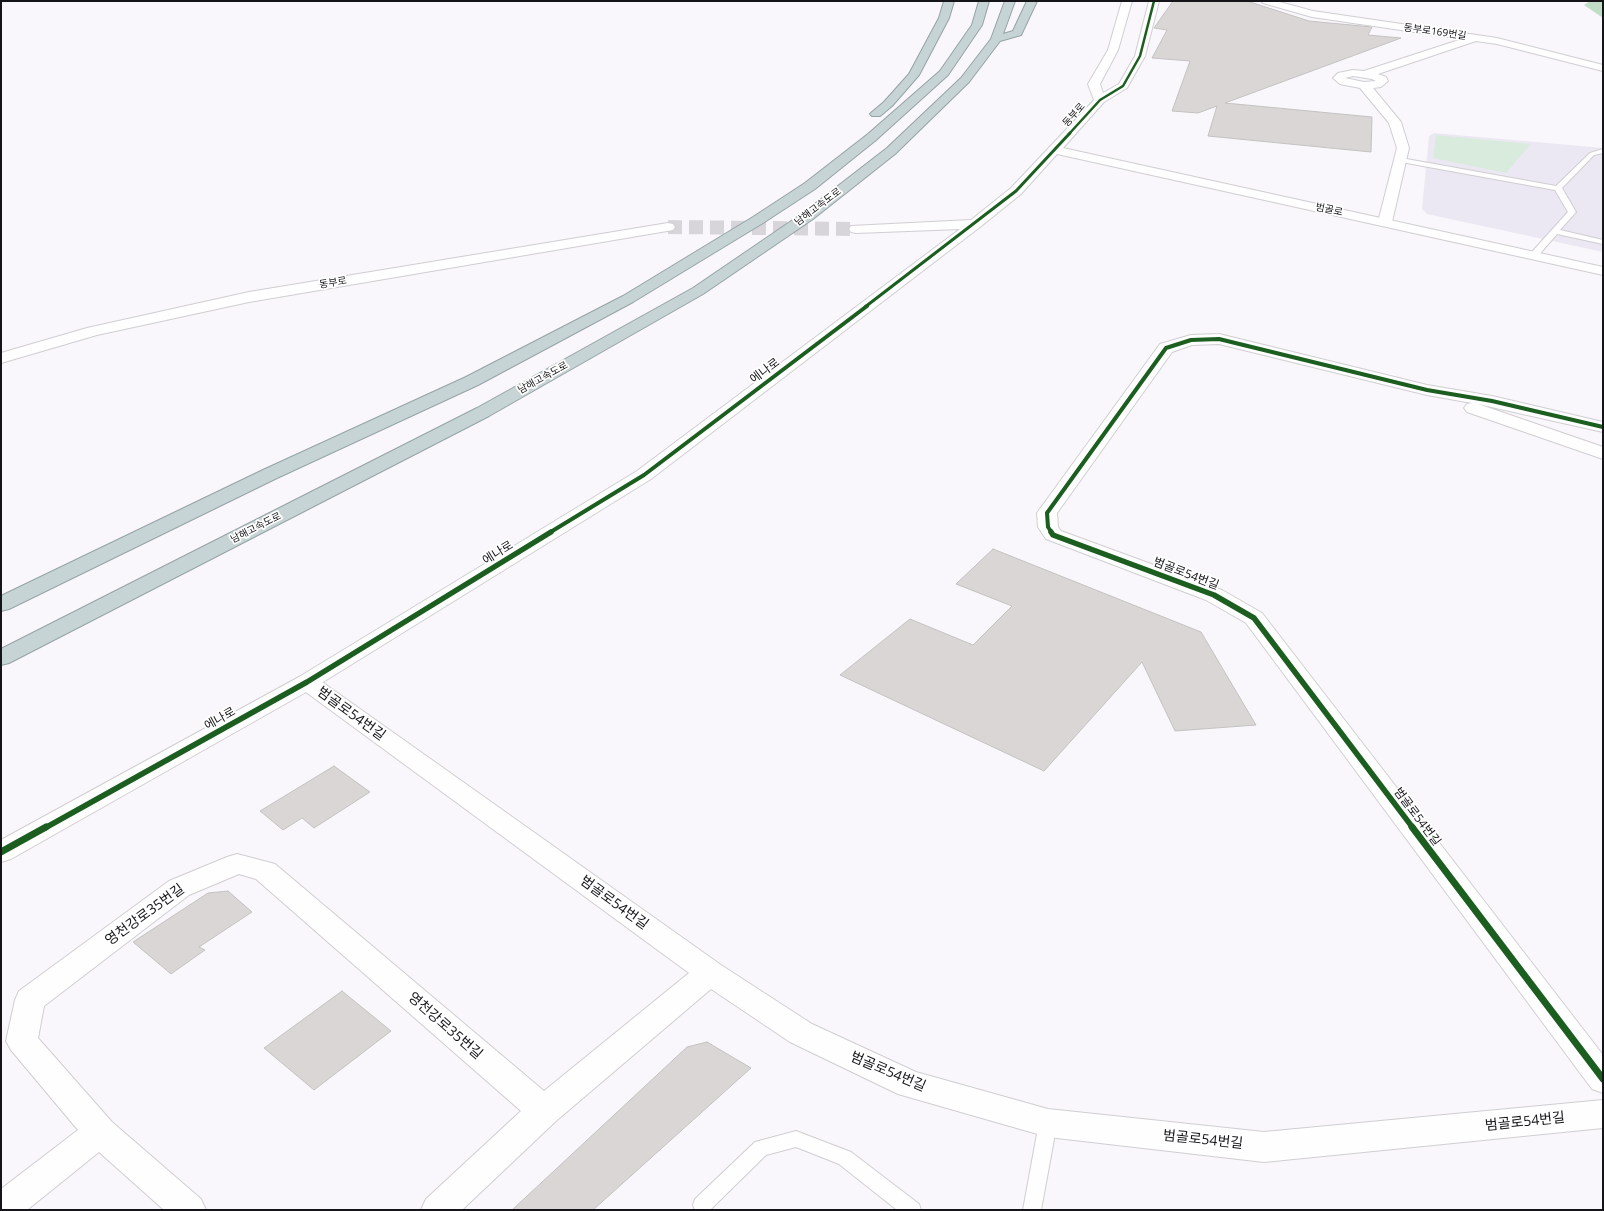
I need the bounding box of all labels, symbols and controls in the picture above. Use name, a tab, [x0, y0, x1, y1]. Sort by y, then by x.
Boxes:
street label: 동부로169번길	[1403, 22, 1467, 42]
street label: 동부로	[1060, 101, 1088, 129]
street label: 남해고속도로	[792, 186, 844, 228]
street label: 범골로	[1314, 201, 1344, 219]
street label: 동부로	[318, 275, 348, 291]
street label: 에나로	[747, 355, 783, 387]
street label: 남해고속도로	[516, 359, 570, 397]
street label: 남해고속도로	[229, 510, 283, 546]
street label: 에나로	[480, 538, 516, 568]
street label: 범골로54번길	[1151, 555, 1221, 593]
street label: 범골로54번길	[314, 684, 388, 744]
street label: 에나로	[202, 705, 238, 733]
street label: 범골로54번길	[1391, 785, 1443, 849]
street label: 범골로54번길	[577, 873, 651, 933]
street label: 영천강로35번길	[102, 881, 188, 949]
street label: 영천강로35번길	[404, 989, 486, 1063]
street label: 범골로54번길	[848, 1049, 928, 1095]
street label: 범골로54번길	[1484, 1109, 1566, 1135]
street label: 범골로54번길	[1162, 1127, 1244, 1153]

